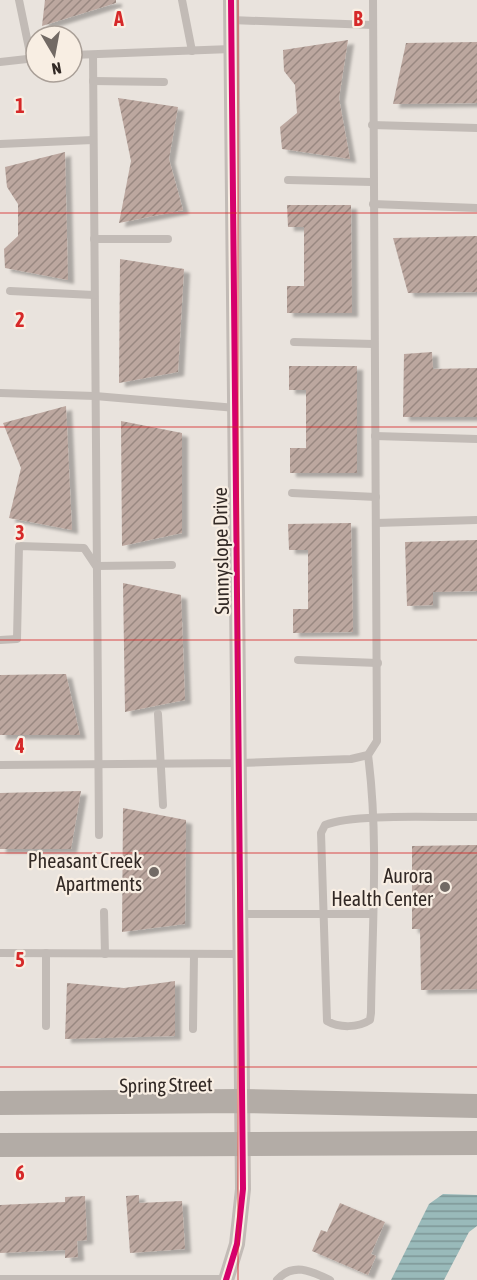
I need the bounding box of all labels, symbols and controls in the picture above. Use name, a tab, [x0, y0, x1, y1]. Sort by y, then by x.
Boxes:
text: A	[113, 7, 124, 30]
text: B	[353, 7, 363, 30]
north arrow	[24, 24, 84, 84]
text: N	[50, 59, 63, 78]
text: 1	[15, 94, 25, 117]
text: 2	[15, 308, 25, 331]
street label: Sunnyslope Drive	[208, 487, 233, 615]
text: 3	[15, 521, 25, 544]
text: 4	[14, 734, 25, 757]
place label: Pheasant Creek Apartments	[28, 849, 142, 895]
place label: Aurora Health Center	[331, 864, 434, 910]
marker: Pheasant Creek Apartments	[147, 865, 161, 879]
marker: Aurora Health Center	[438, 880, 452, 894]
text: 5	[15, 948, 25, 971]
street label: Spring Street	[119, 1072, 213, 1097]
text: 6	[15, 1161, 25, 1184]

